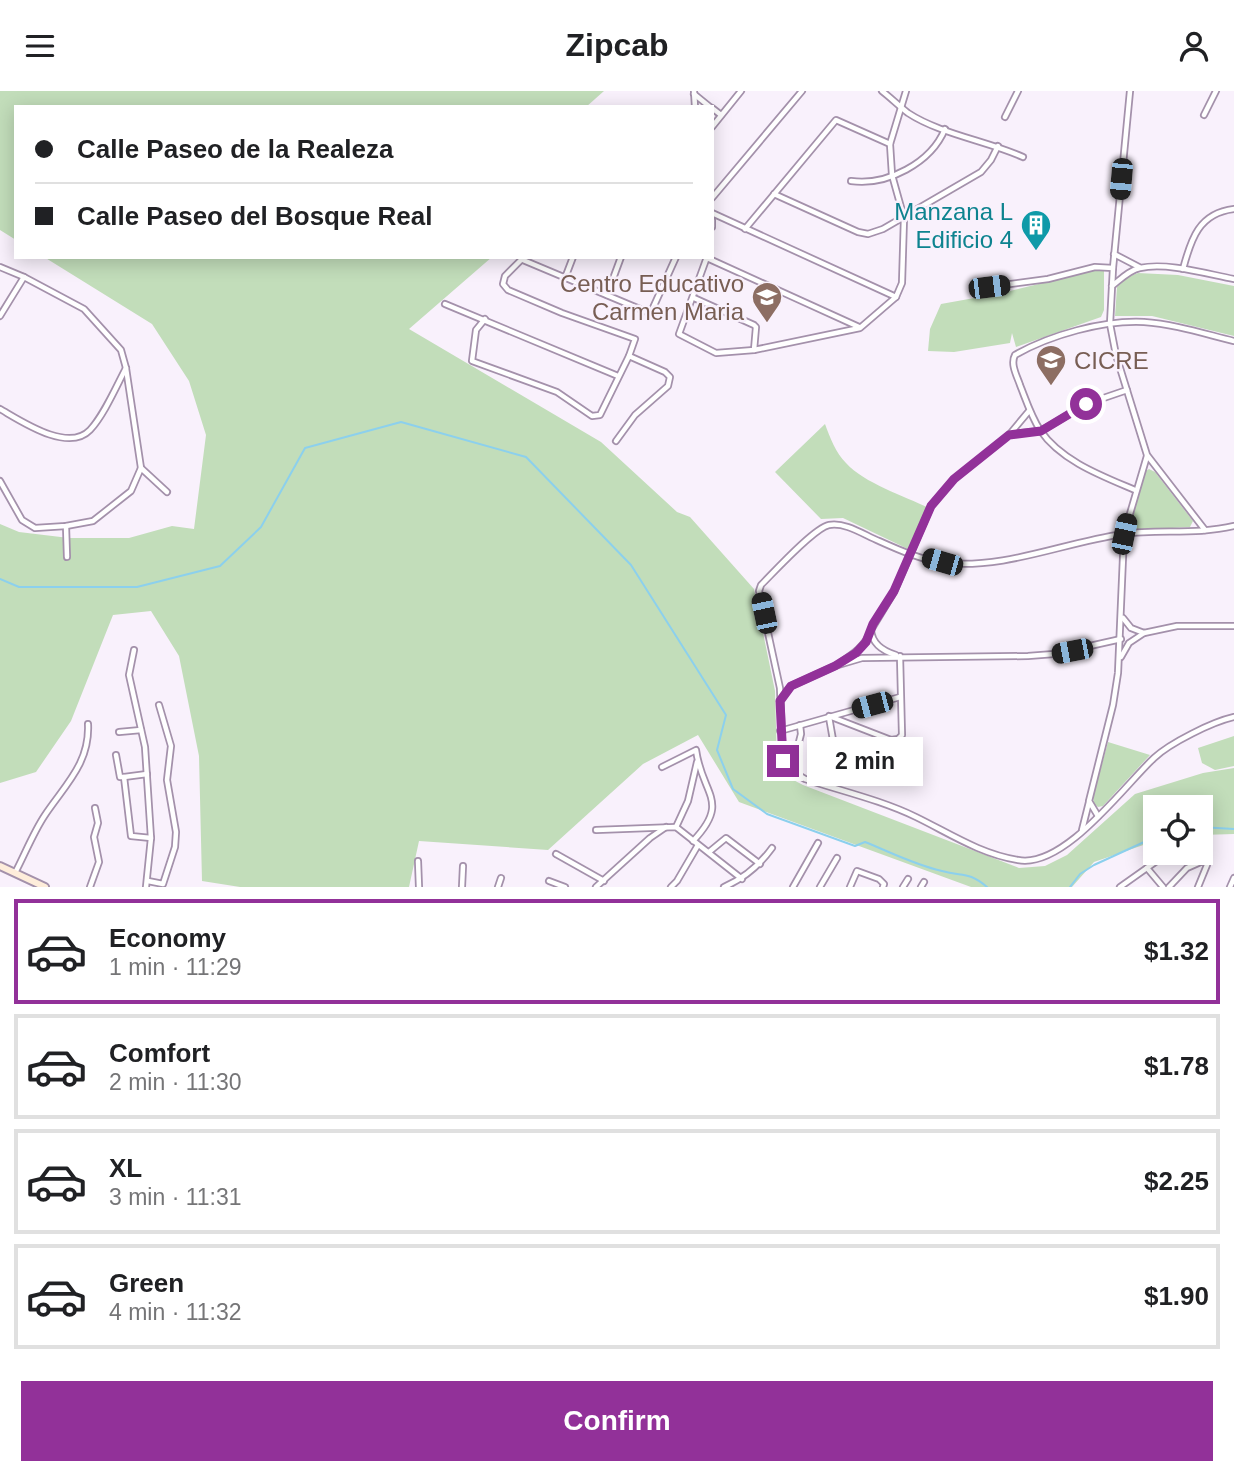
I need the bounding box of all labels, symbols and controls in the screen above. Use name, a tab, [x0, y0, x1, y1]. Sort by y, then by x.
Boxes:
icon: menu	[21, 27, 59, 65]
text: Zipcab	[565, 27, 669, 63]
icon: person	[1175, 27, 1213, 65]
text: Calle Paseo de la Realeza	[77, 134, 394, 164]
car	[1109, 157, 1134, 201]
place label: Manzana L Edificio 4	[894, 198, 1013, 253]
text: Calle Paseo del Bosque Real	[77, 201, 432, 231]
building icon: Manzana L Edificio 4	[1019, 208, 1053, 252]
place label: Centro Educativo Carmen Maria	[560, 270, 745, 325]
car	[967, 274, 1012, 300]
school or university icon: Centro Educativo Carmen Maria	[750, 280, 784, 324]
school or university icon: CICRE	[1034, 343, 1068, 387]
place label: CICRE	[1074, 347, 1149, 374]
route start	[1070, 388, 1102, 420]
car	[1110, 511, 1139, 557]
car	[919, 546, 966, 578]
car	[750, 590, 779, 636]
car	[1050, 637, 1095, 665]
car	[849, 689, 896, 721]
callout: 2 min	[808, 737, 923, 785]
route end	[767, 745, 799, 777]
text: 2 min	[835, 748, 895, 774]
map controls	[1143, 795, 1213, 865]
button: locate	[1143, 795, 1213, 865]
icon: car	[25, 920, 88, 983]
text: Economy	[109, 923, 226, 953]
text: $1.32	[1144, 936, 1209, 966]
text: 1 min · 11:29	[109, 954, 242, 980]
icon: car	[25, 1035, 88, 1098]
text: Comfort	[109, 1038, 210, 1068]
text: $1.78	[1144, 1051, 1209, 1081]
text: 2 min · 11:30	[109, 1069, 242, 1095]
icon: car	[25, 1150, 88, 1213]
text: XL	[109, 1153, 142, 1183]
text: $2.25	[1144, 1166, 1209, 1196]
text: 3 min · 11:31	[109, 1184, 242, 1210]
icon: car	[25, 1265, 88, 1328]
text: Green	[109, 1268, 184, 1298]
text: $1.90	[1144, 1281, 1209, 1311]
text: 4 min · 11:32	[109, 1299, 242, 1325]
button: Confirm	[21, 1381, 1213, 1461]

